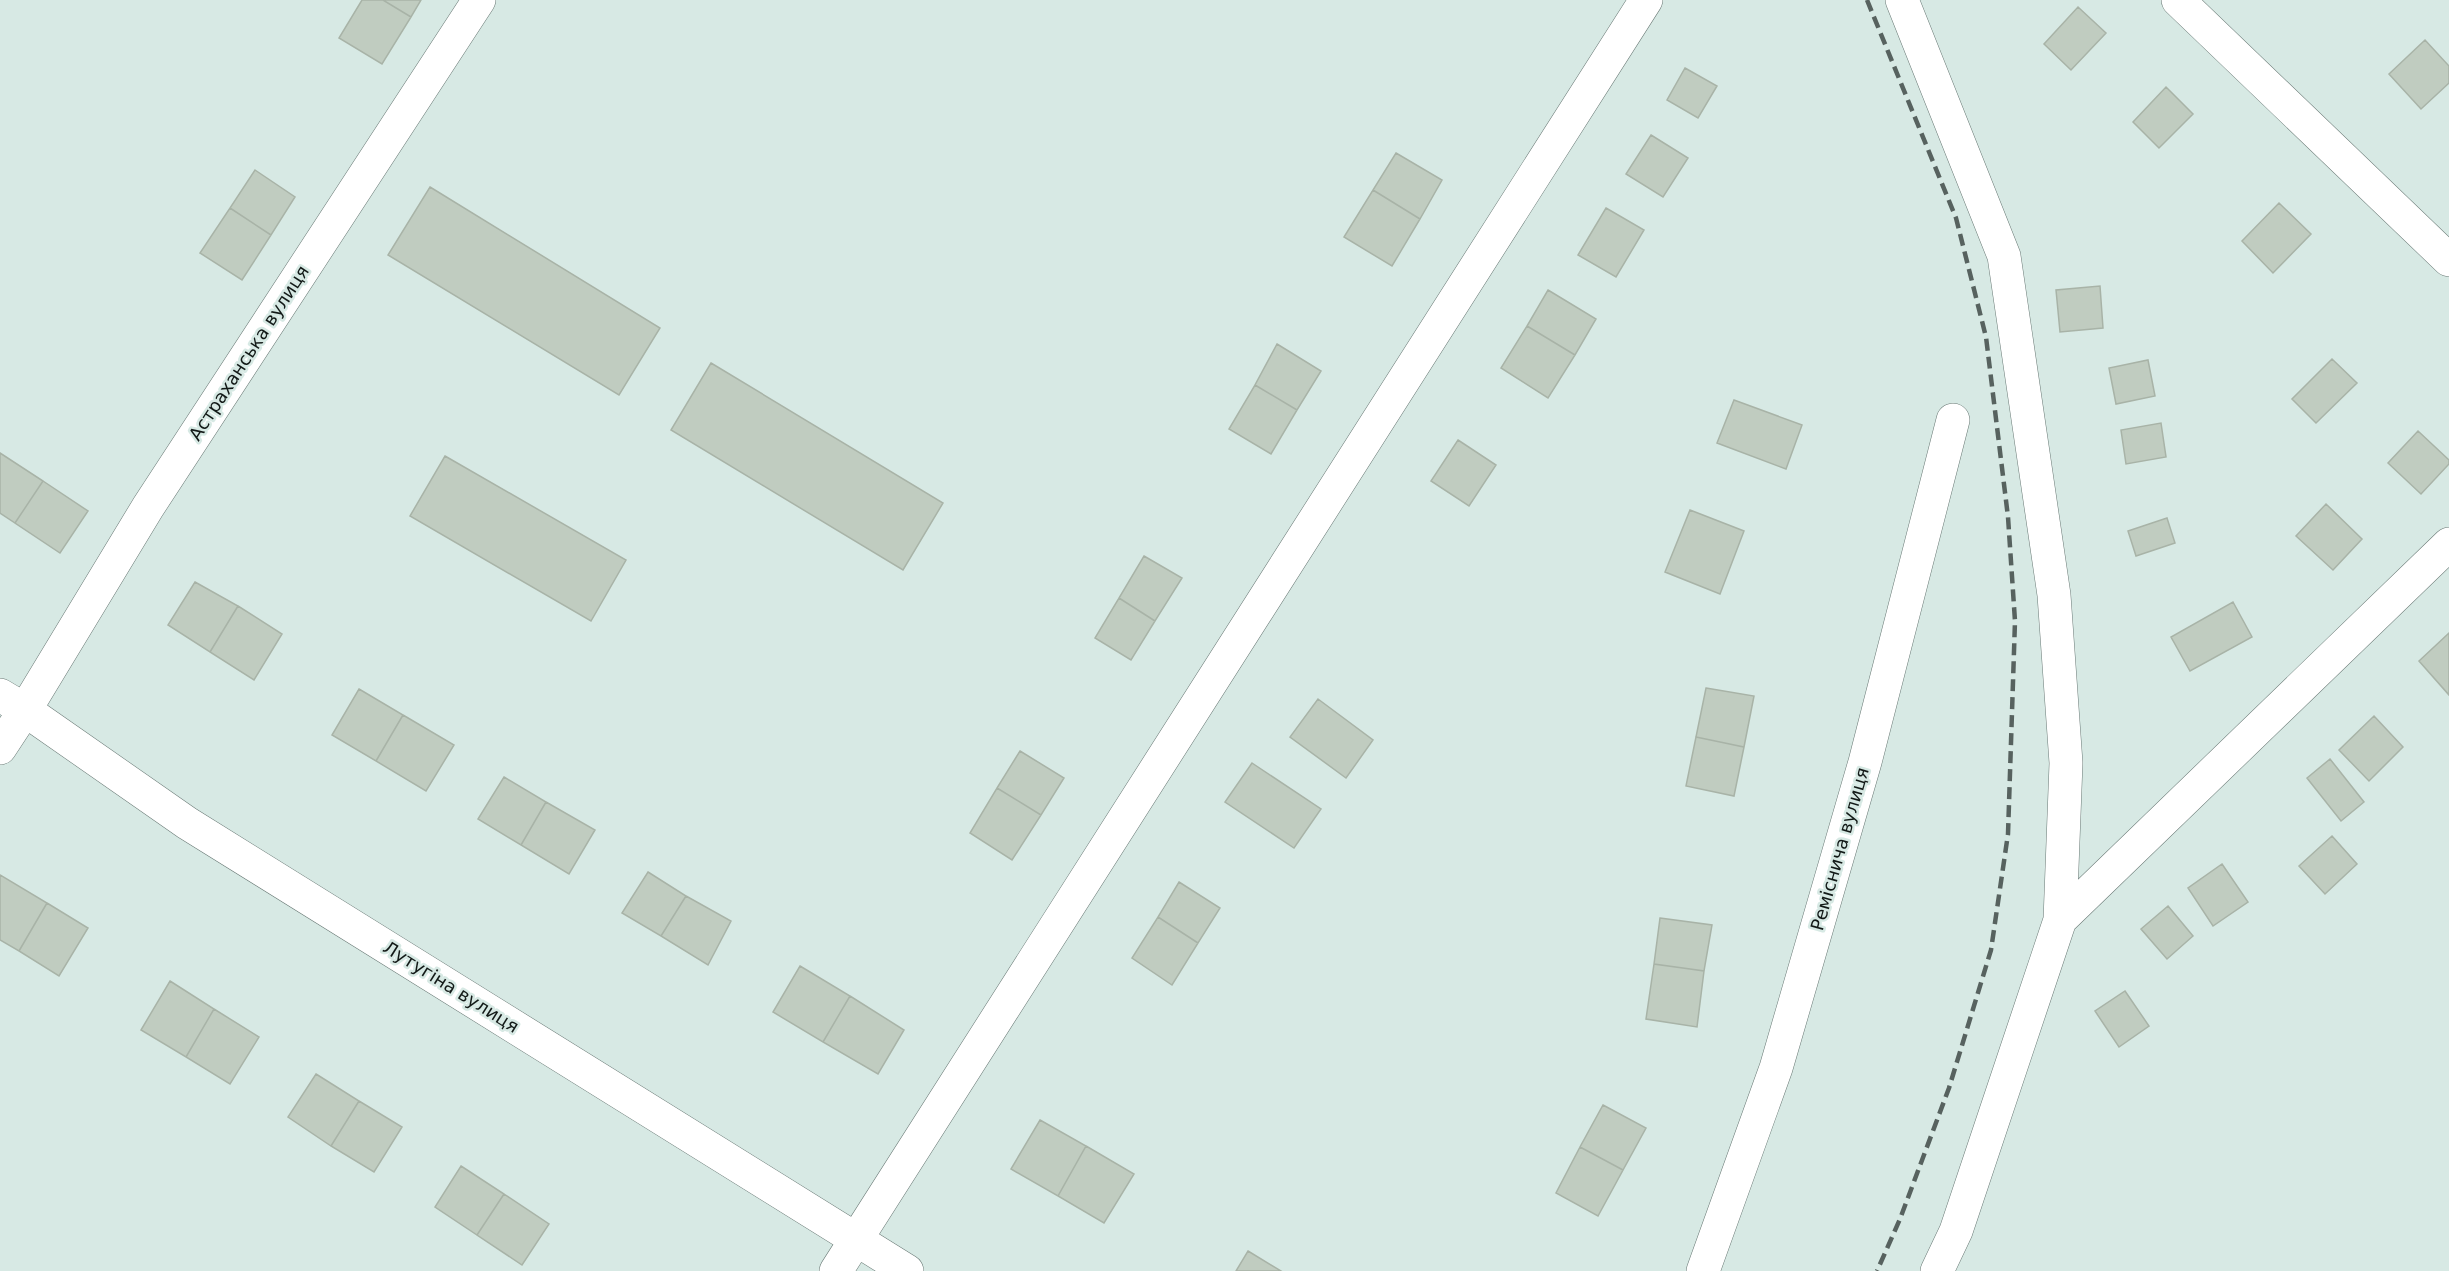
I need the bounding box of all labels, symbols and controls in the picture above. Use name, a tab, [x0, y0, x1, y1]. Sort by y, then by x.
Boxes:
street label: Астраханська вулиця	[184, 261, 313, 444]
street label: Реміснича вулиця	[1806, 765, 1873, 933]
street label: Лутугіна вулиця	[380, 936, 523, 1037]

